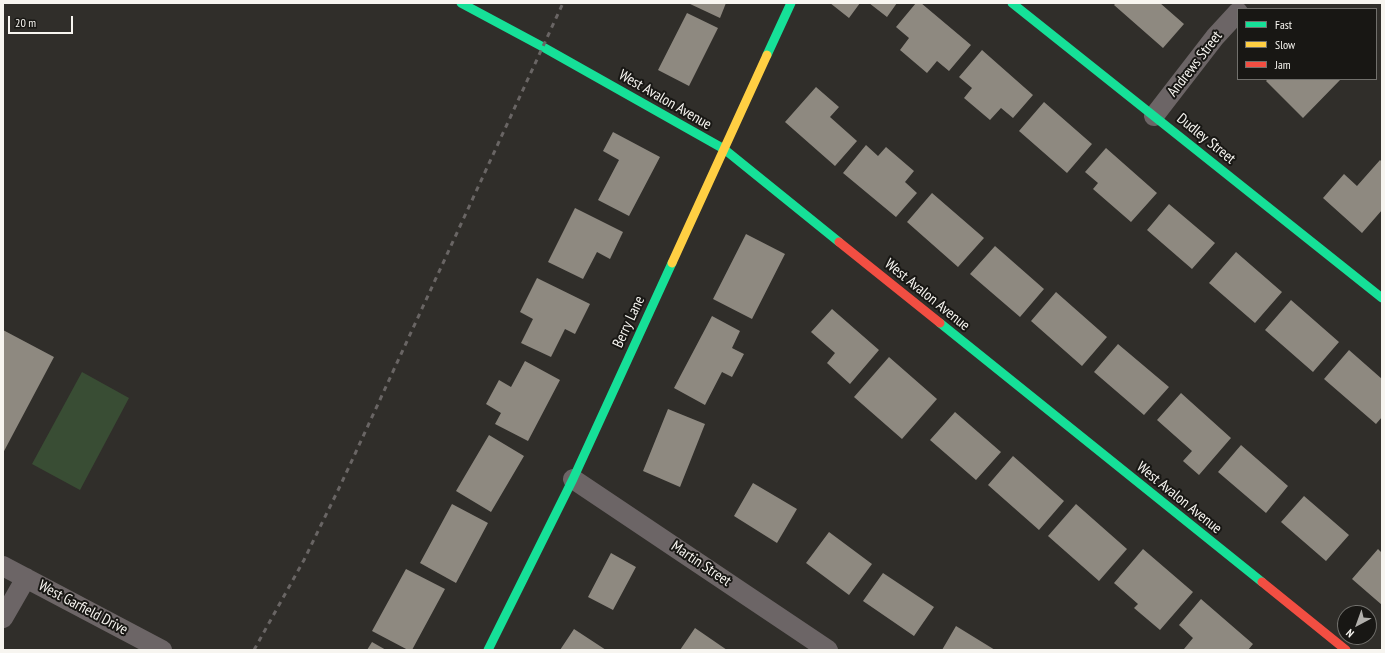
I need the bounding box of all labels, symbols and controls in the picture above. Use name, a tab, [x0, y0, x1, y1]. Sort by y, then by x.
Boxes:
scale bar	[10, 8, 75, 34]
legend	[1237, 8, 1377, 80]
text: 20 m	[15, 15, 36, 30]
text: Fast	[1275, 17, 1292, 32]
street label: Andrews Street	[1164, 28, 1226, 100]
text: Slow	[1275, 37, 1295, 52]
text: Jam	[1275, 57, 1291, 72]
street label: West Avalon Avenue	[615, 66, 715, 134]
street label: Dudley Street	[1173, 110, 1239, 168]
street label: West Avalon Avenue	[881, 255, 973, 335]
street label: Berry Lane	[609, 293, 649, 351]
street label: West Avalon Avenue	[1133, 458, 1225, 538]
street label: Martin Street	[668, 537, 734, 591]
street label: West Garfield Drive	[35, 577, 131, 639]
north arrow	[1337, 605, 1377, 645]
text: N	[1343, 626, 1357, 641]

